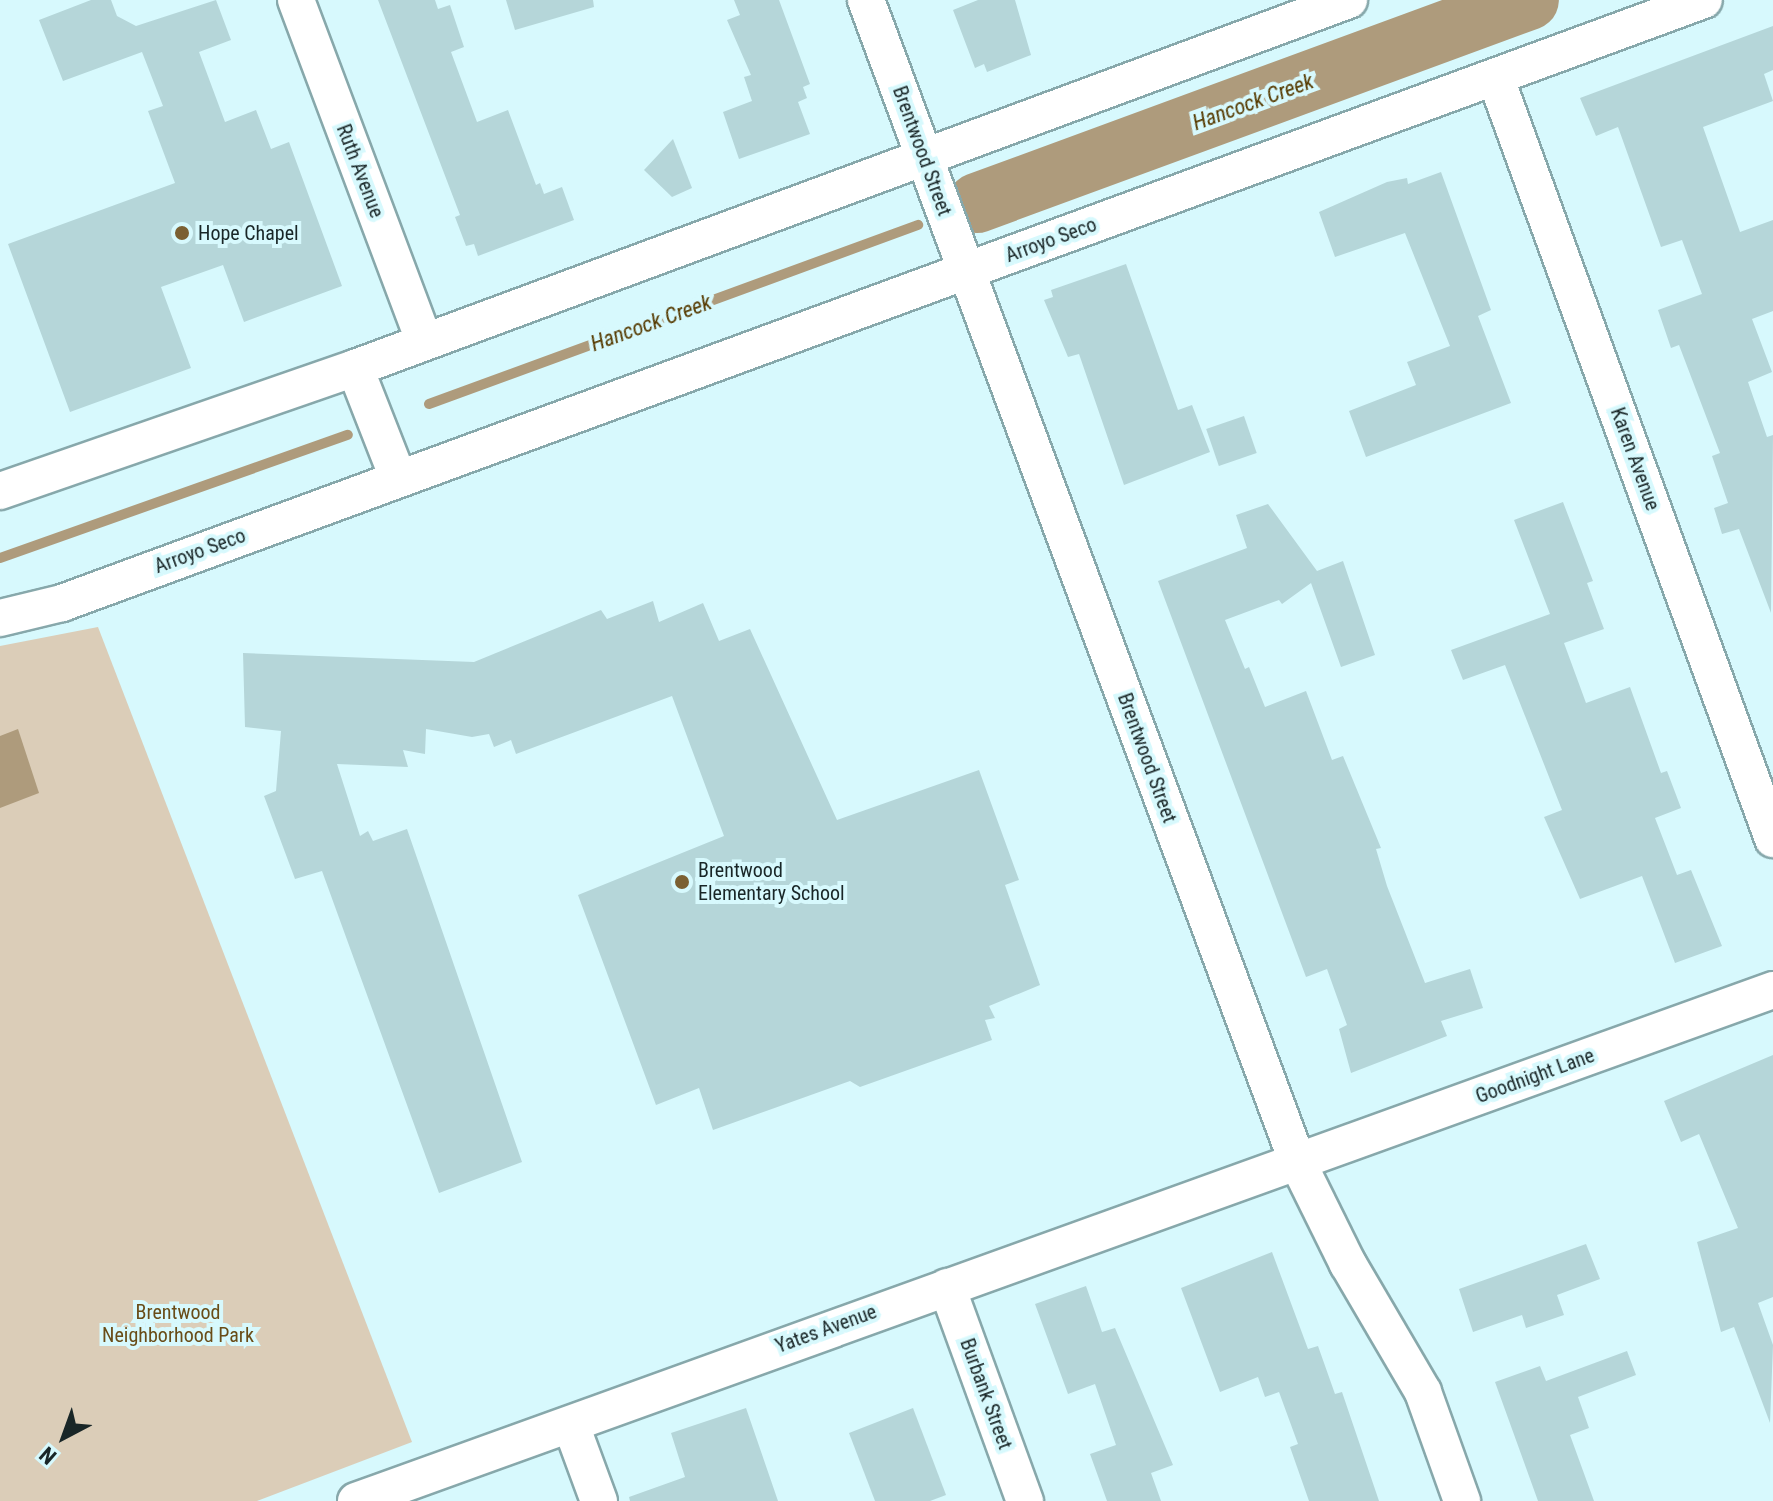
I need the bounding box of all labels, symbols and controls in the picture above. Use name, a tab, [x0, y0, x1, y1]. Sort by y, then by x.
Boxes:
water label: Hancock Creek	[1189, 68, 1317, 136]
street label: Brentwood Street	[887, 83, 957, 219]
street label: Ruth Avenue	[331, 121, 389, 221]
street label: Arroyo Seco	[1002, 212, 1100, 268]
place label: Hope Chapel	[198, 221, 299, 245]
marker: Hope Chapel	[173, 224, 191, 242]
water label: Hancock Creek	[587, 289, 715, 357]
street label: Karen Avenue	[1605, 404, 1665, 514]
street label: Arroyo Seco	[151, 523, 249, 579]
street label: Brentwood Street	[1112, 690, 1182, 826]
place label: Brentwood Elementary School	[698, 858, 845, 905]
marker: Brentwood Elementary School	[673, 873, 691, 891]
street label: Goodnight Lane	[1473, 1043, 1597, 1109]
street label: Yates Avenue	[772, 1300, 880, 1358]
park label: Brentwood Neighborhood Park	[102, 1301, 254, 1348]
street label: Burbank Street	[955, 1335, 1017, 1453]
north arrow	[24, 1397, 104, 1477]
text: N	[35, 1442, 61, 1469]

